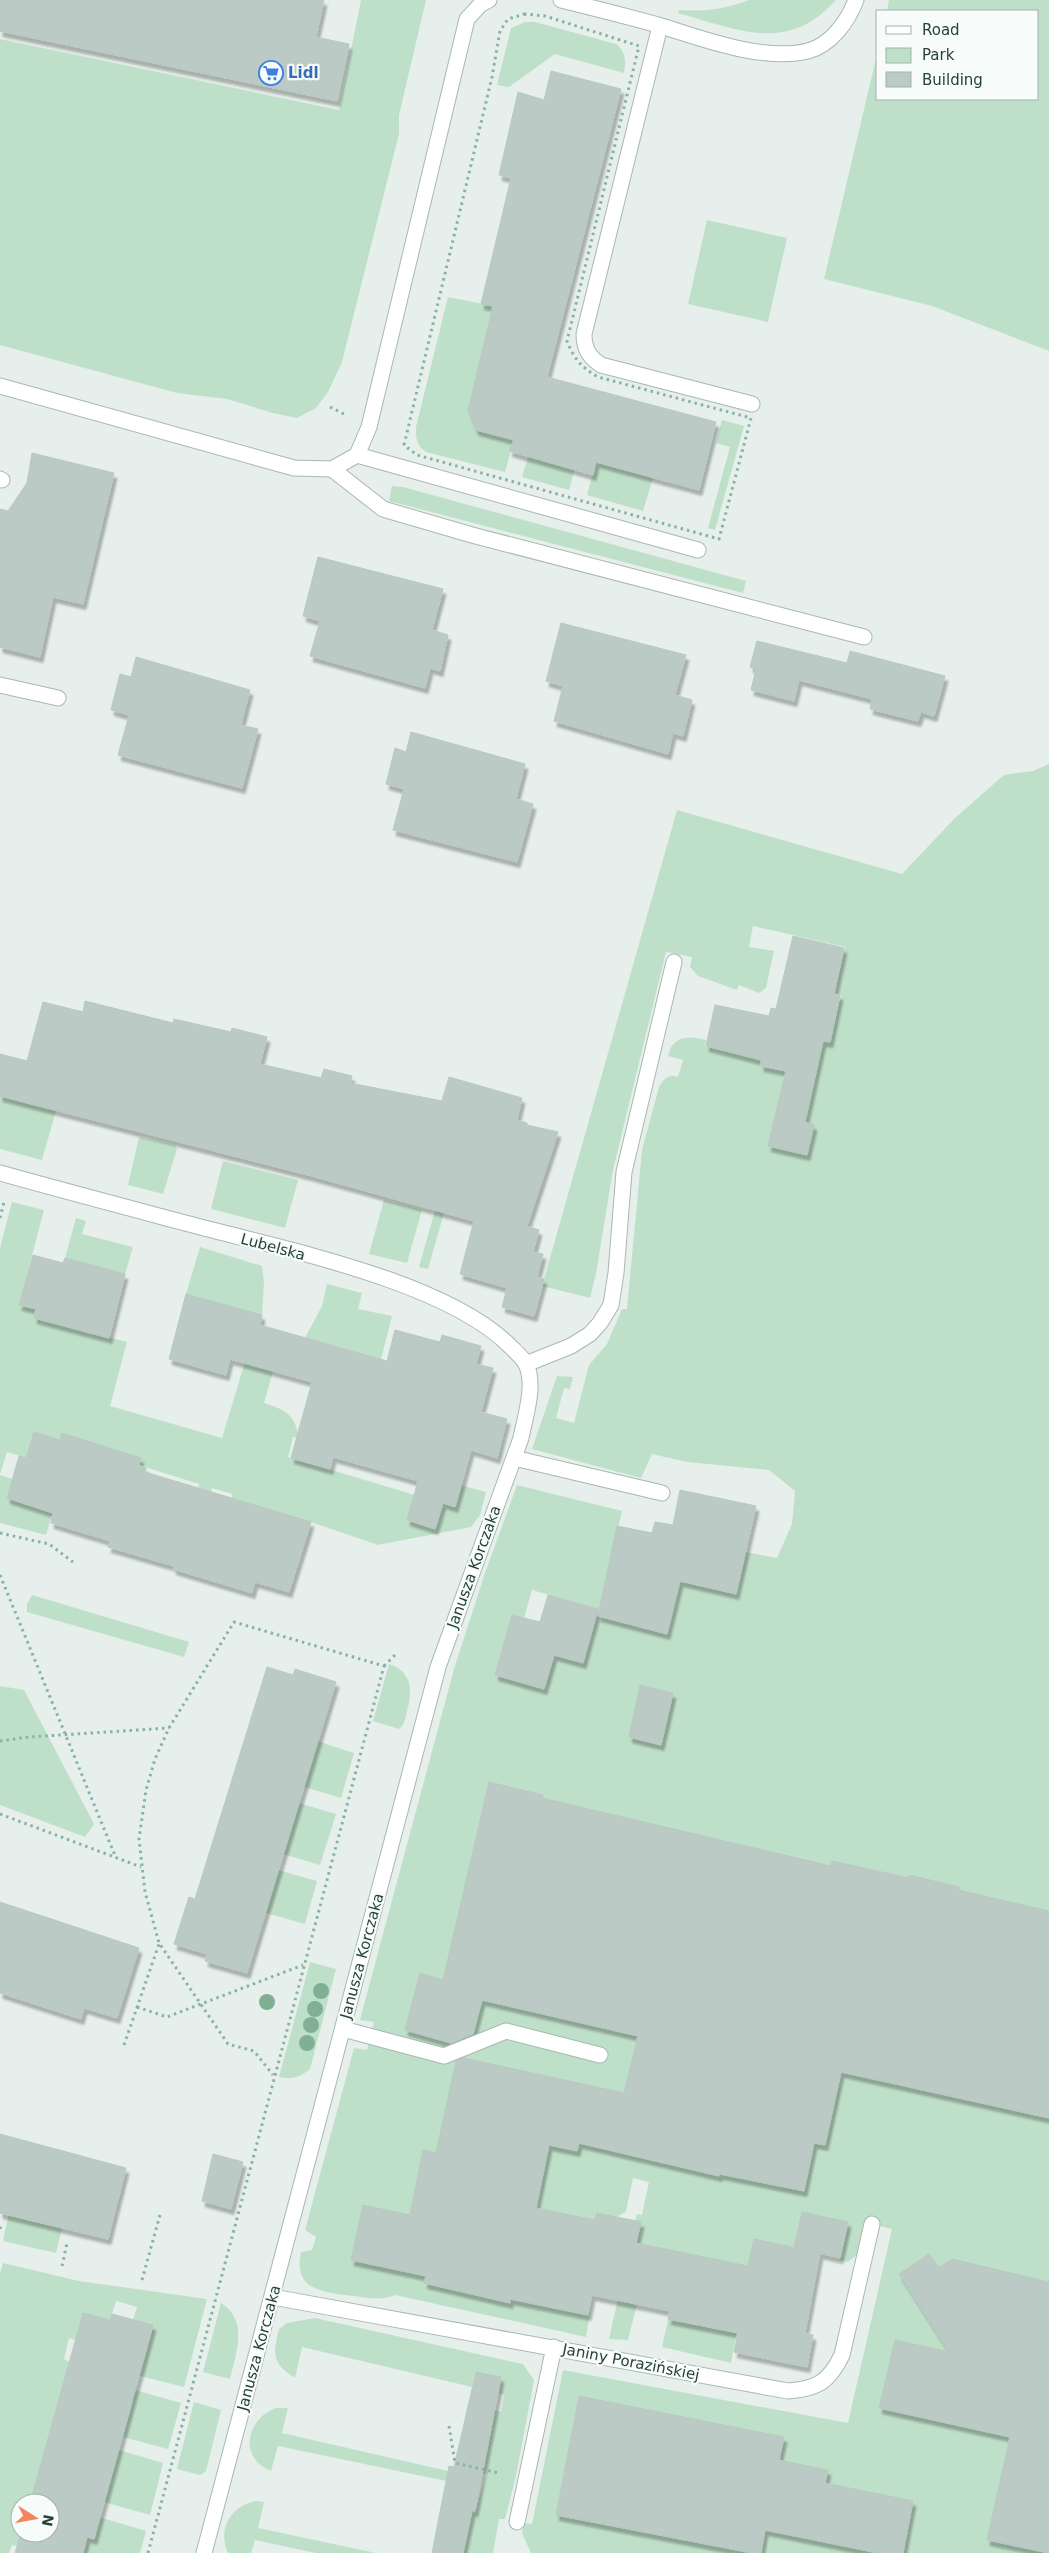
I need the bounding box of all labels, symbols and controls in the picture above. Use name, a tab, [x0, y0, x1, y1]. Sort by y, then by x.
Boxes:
legend	[876, 10, 1039, 100]
text: Road	[922, 21, 960, 39]
text: Park	[922, 46, 955, 64]
supermarket icon: Lidl	[258, 60, 284, 86]
place label: Lidl	[288, 64, 319, 82]
text: Building	[922, 71, 983, 89]
street label: Lubelska	[239, 1230, 307, 1264]
street label: Janusza Korczaka	[443, 1503, 505, 1632]
street label: Janusza Korczaka	[336, 1891, 387, 2022]
street label: Janusza Korczaka	[233, 2283, 284, 2414]
street label: Janiny Porazińskiej	[560, 2340, 701, 2384]
north arrow	[10, 2493, 60, 2543]
text: N	[39, 2513, 57, 2528]

